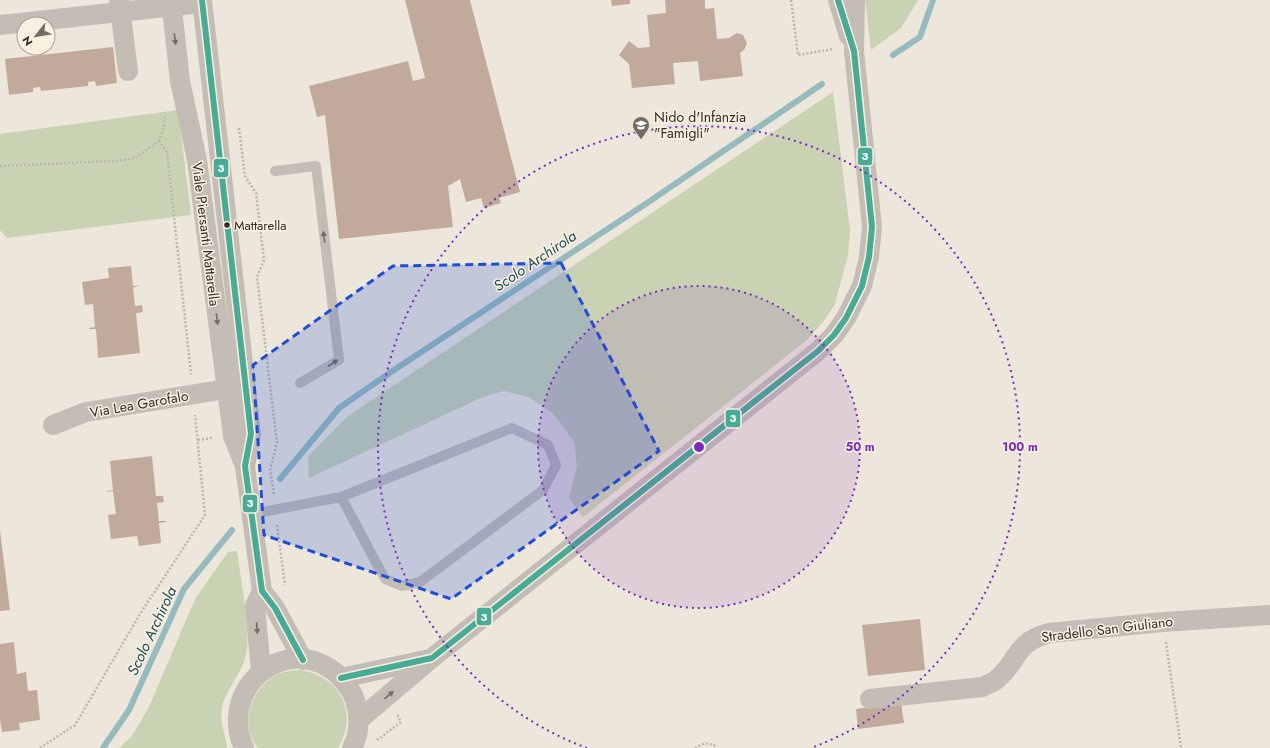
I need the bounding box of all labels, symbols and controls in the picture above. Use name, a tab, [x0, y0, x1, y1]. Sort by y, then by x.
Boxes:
north arrow	[16, 16, 56, 56]
text: N	[18, 33, 37, 49]
one-way arrow	[172, 33, 179, 45]
place label: Nido d'Infanzia "Famigli"	[654, 107, 746, 143]
school or university icon: Nido d'Infanzia "Famigli"	[631, 115, 651, 140]
line badge: 3	[857, 147, 873, 166]
text: 3	[862, 148, 869, 164]
line badge: 3	[213, 158, 229, 178]
text: 3	[218, 160, 225, 176]
street label: Viale Piersanti Mattarella	[187, 161, 225, 307]
place label: Mattarella	[234, 216, 286, 235]
marker: Mattarella	[222, 220, 232, 230]
water label: Scolo Archirola	[489, 225, 581, 297]
one-way arrow	[321, 231, 327, 243]
one-way arrow	[214, 313, 220, 325]
one-way arrow	[328, 359, 338, 367]
street label: Via Lea Garofalo	[88, 385, 190, 423]
line badge: 3	[725, 409, 741, 428]
text: 3	[730, 410, 737, 426]
text: 50 m	[845, 438, 875, 456]
text: 100 m	[1002, 438, 1038, 456]
centre of rings	[692, 440, 706, 454]
line badge: 3	[242, 494, 258, 513]
text: 3	[247, 495, 254, 511]
water label: Scolo Archirola	[122, 582, 183, 679]
line badge: 3	[476, 607, 492, 626]
text: 3	[481, 609, 488, 625]
street label: Stradello San Giuliano	[1040, 611, 1174, 647]
one-way arrow	[254, 622, 261, 634]
one-way arrow	[384, 691, 393, 700]

